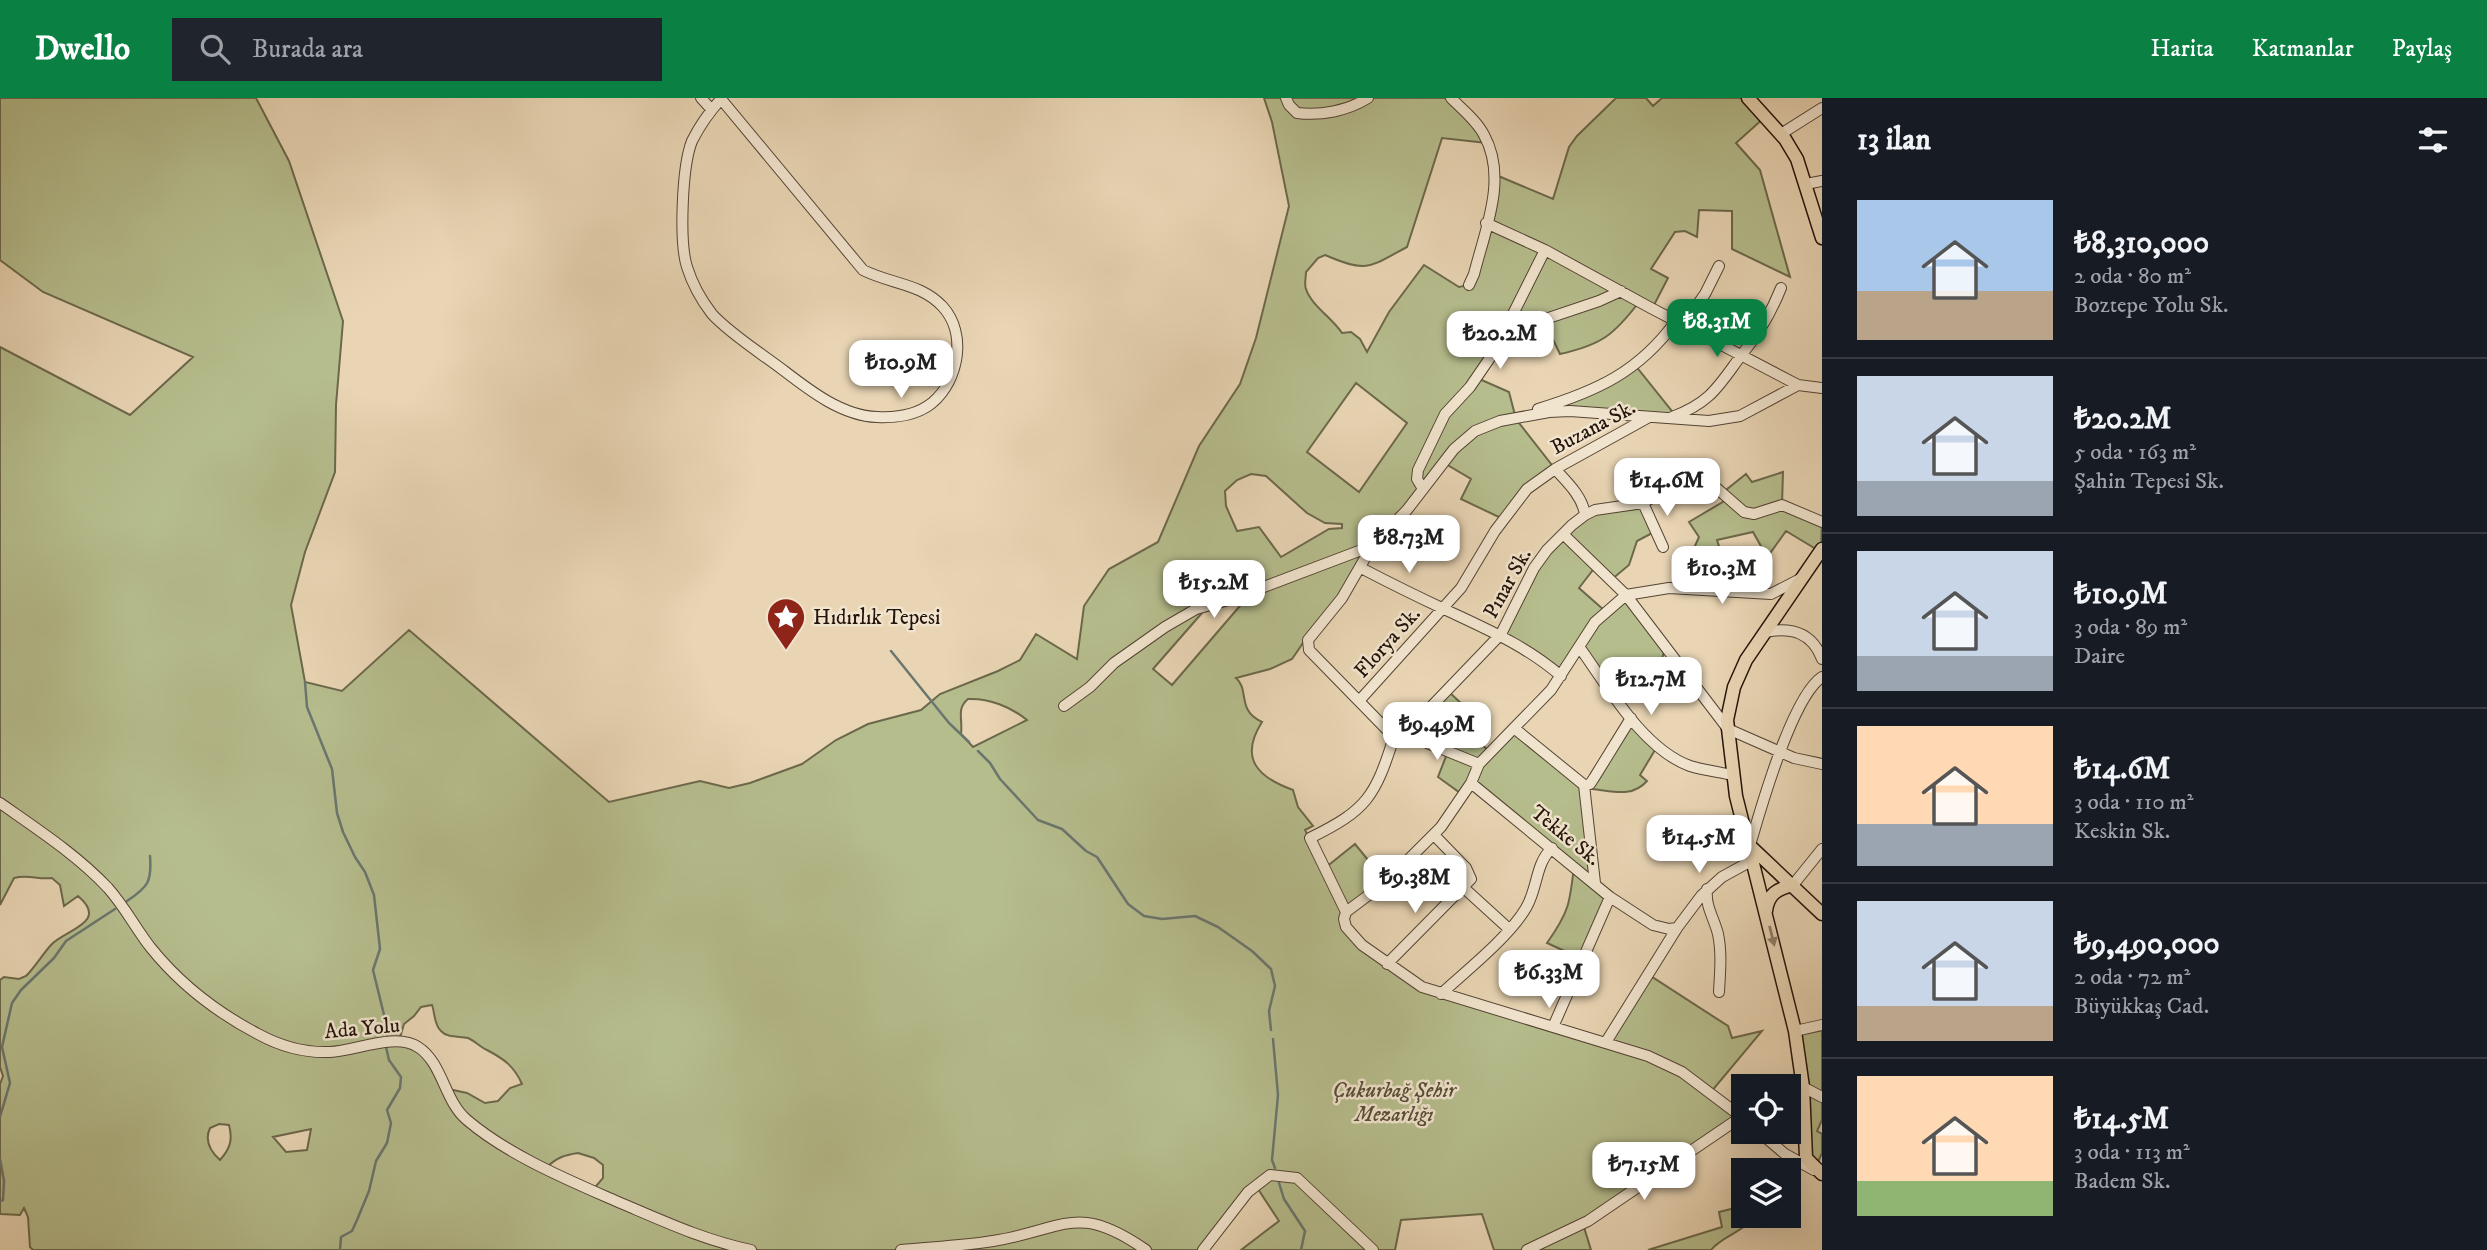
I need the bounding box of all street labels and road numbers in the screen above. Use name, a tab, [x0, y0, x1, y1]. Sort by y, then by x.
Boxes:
street label: Buzana Sk.	[1547, 395, 1640, 461]
street label: Pınar Sk.	[1478, 544, 1538, 623]
street label: Florya Sk.	[1349, 602, 1426, 684]
street label: Tekke Sk.	[1525, 800, 1606, 872]
street label: Ada Yolu	[323, 1013, 401, 1045]

